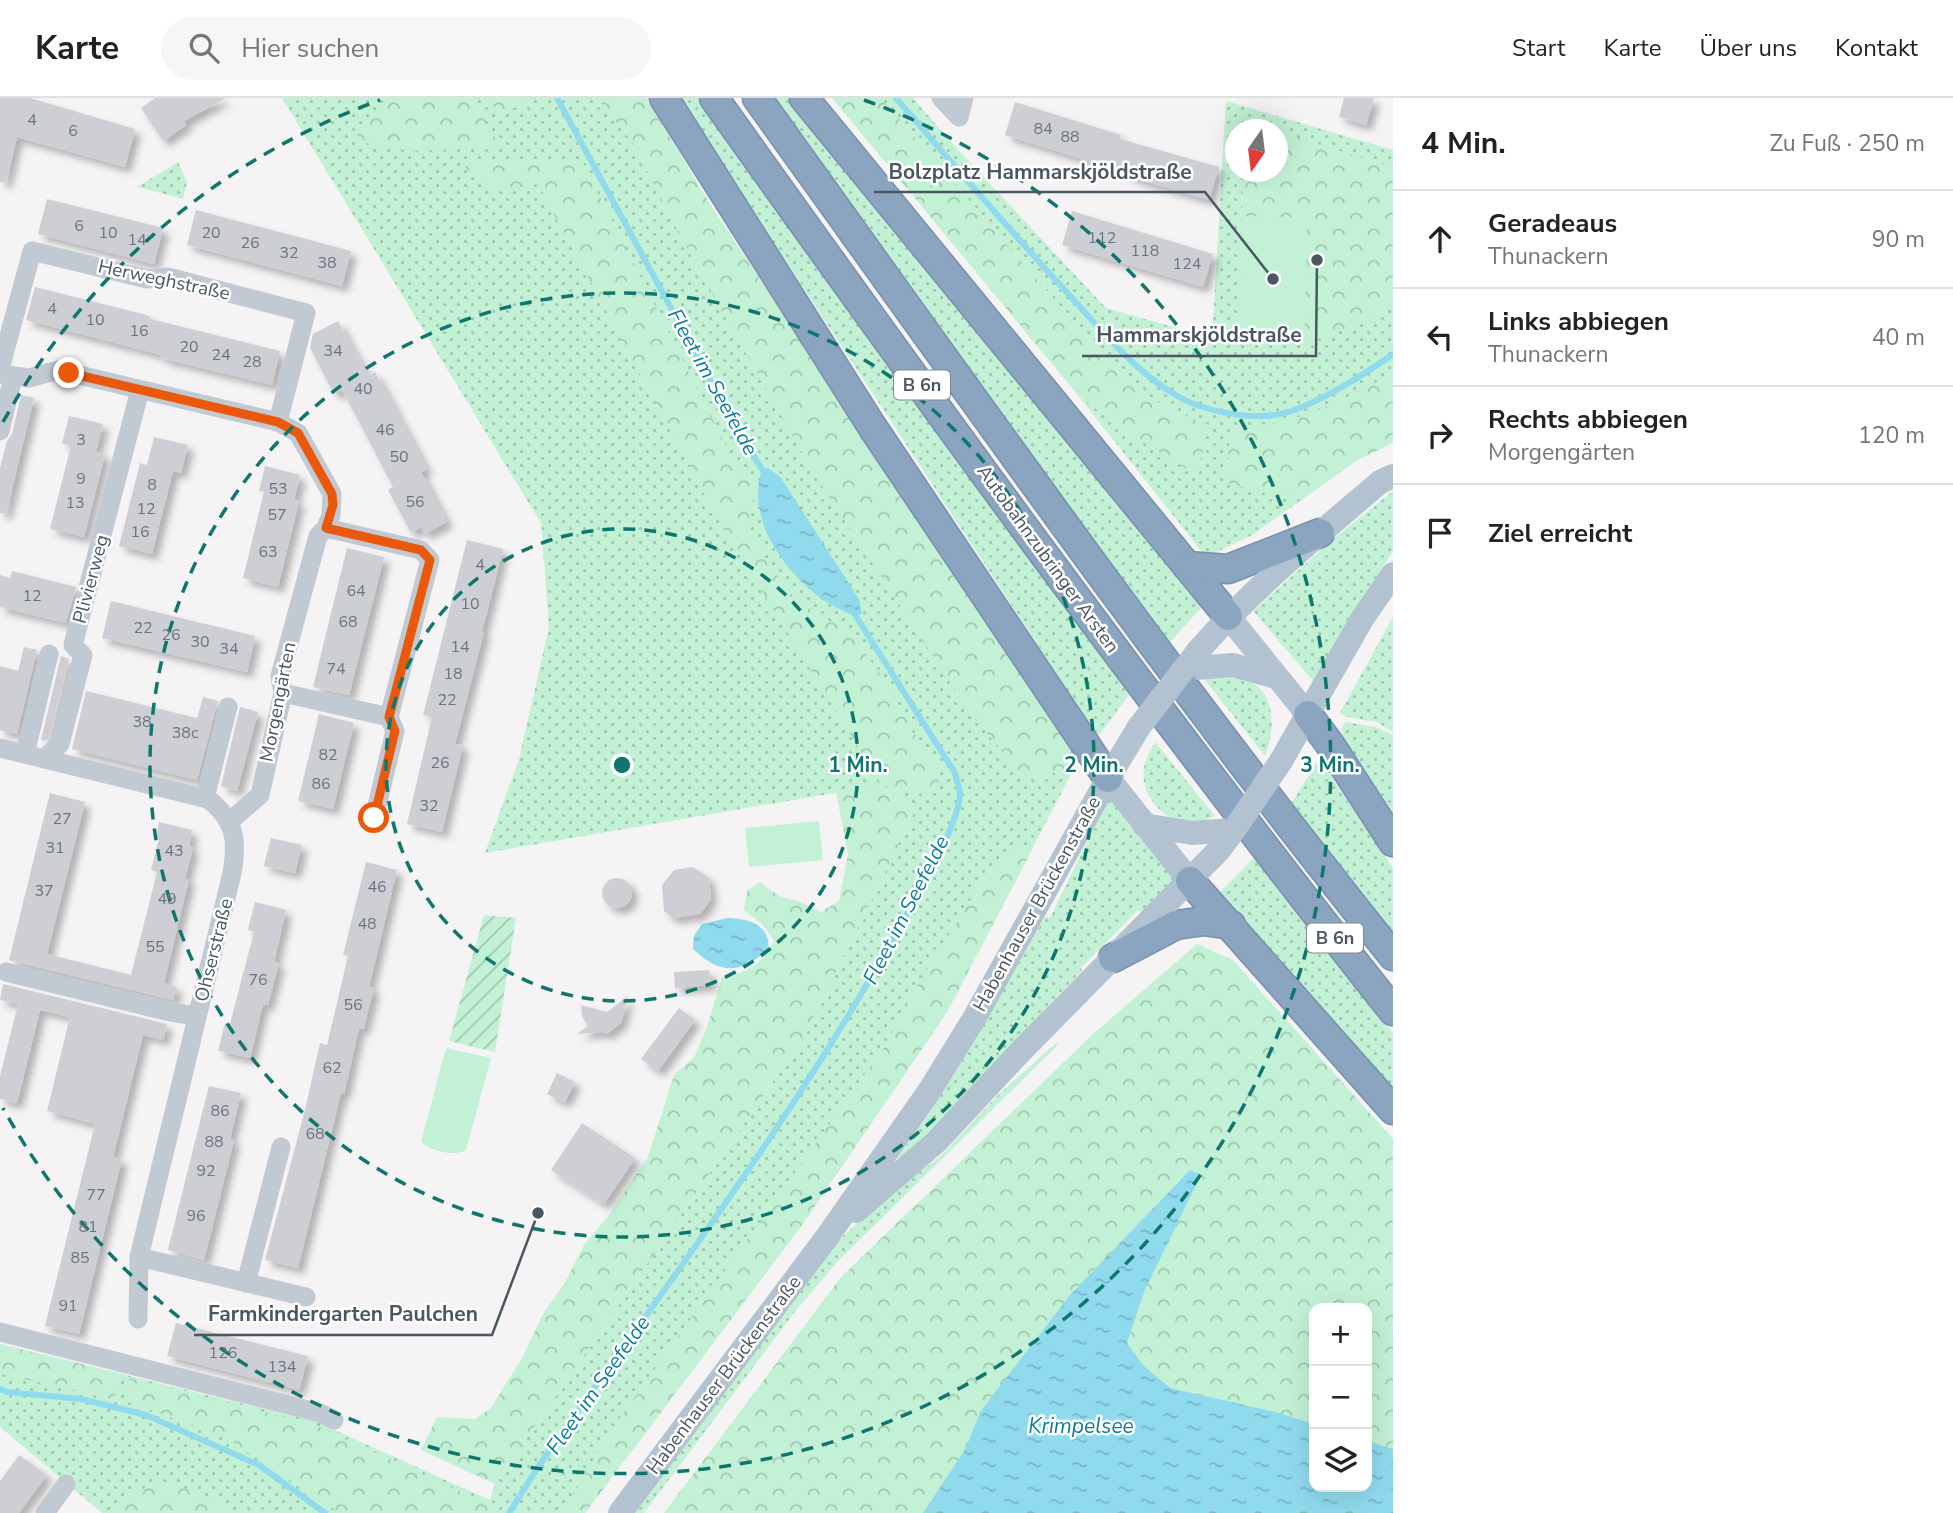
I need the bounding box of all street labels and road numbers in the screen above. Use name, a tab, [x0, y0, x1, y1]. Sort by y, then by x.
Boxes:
street label: Herweghstraße	[96, 253, 232, 307]
road number: B 6n	[894, 370, 950, 400]
street label: Autobahnzubringer Arsten	[971, 460, 1125, 658]
street label: Plivierweg	[67, 532, 115, 626]
street label: Morgengärten	[254, 640, 302, 764]
street label: Habenhauser Brückenstraße	[967, 792, 1107, 1016]
street label: Ohserstraße	[189, 896, 239, 1004]
road number: B 6n	[1307, 924, 1363, 952]
street label: Habenhauser Brückenstraße	[641, 1270, 807, 1480]

